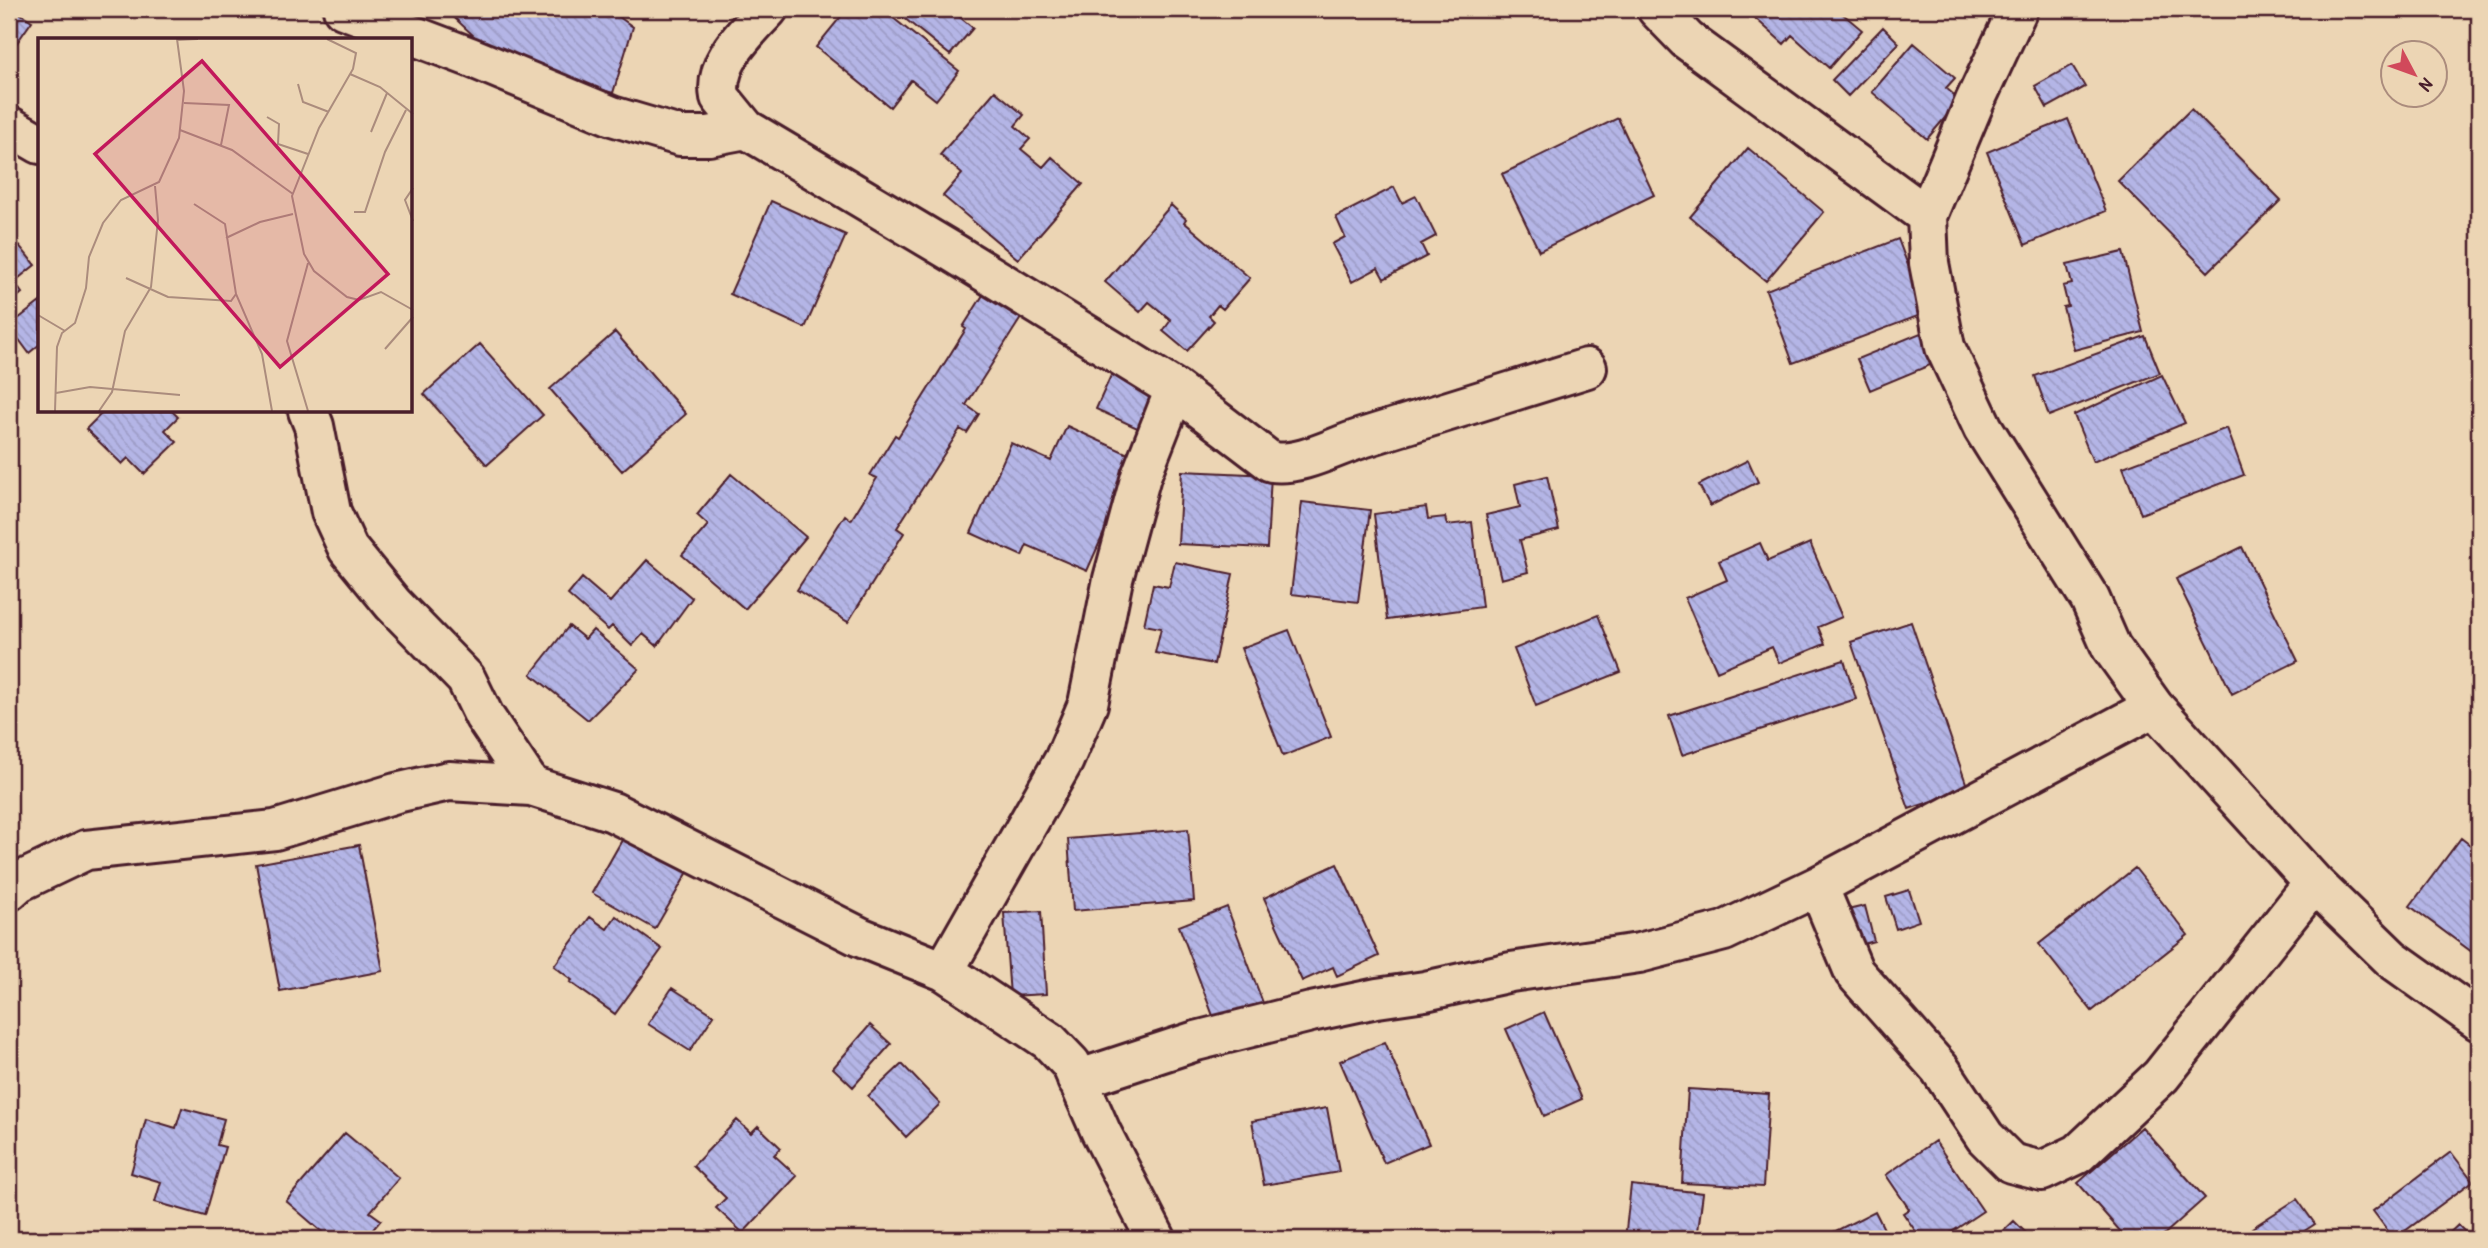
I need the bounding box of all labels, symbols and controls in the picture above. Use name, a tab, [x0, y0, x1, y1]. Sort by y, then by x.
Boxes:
inset map	[38, 38, 413, 413]
north arrow	[2380, 38, 2450, 108]
text: N	[2414, 73, 2440, 97]

